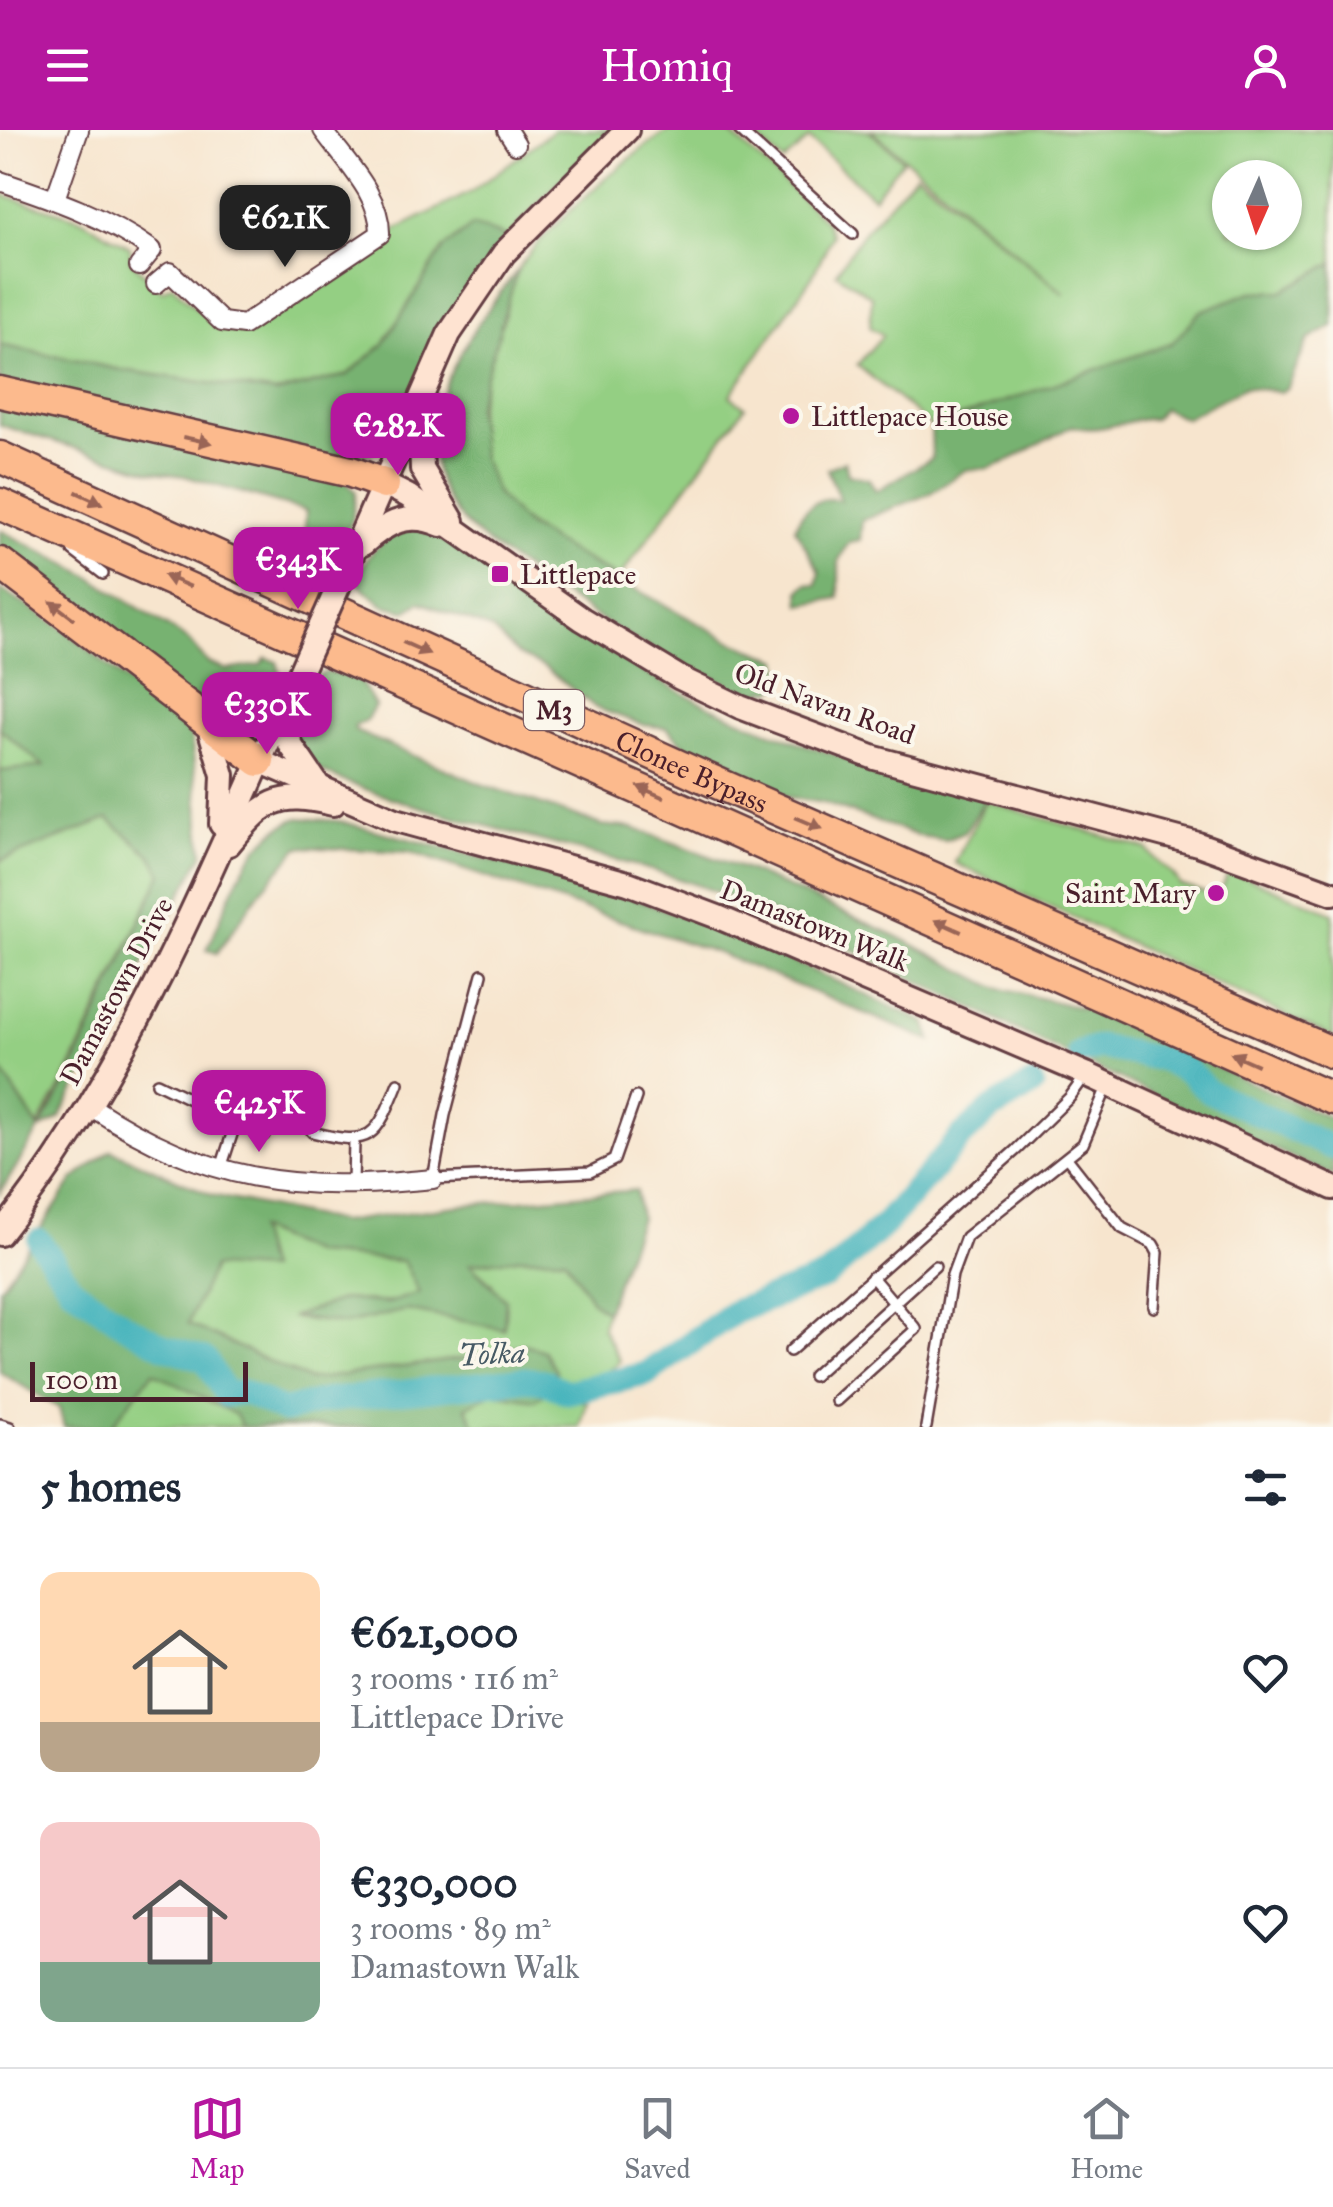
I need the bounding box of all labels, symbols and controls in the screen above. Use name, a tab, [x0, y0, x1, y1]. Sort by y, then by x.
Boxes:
icon: menu	[40, 38, 95, 93]
text: Homiq	[600, 38, 733, 93]
icon: person	[1238, 38, 1293, 93]
north arrow	[1212, 160, 1302, 250]
map controls	[1212, 160, 1302, 250]
pin: €621K	[215, 185, 355, 270]
text: €621K	[242, 198, 328, 237]
pin: €282K	[328, 393, 468, 478]
place label: Littlepace House	[811, 399, 1009, 434]
marker: Littlepace House	[780, 405, 802, 427]
text: €282K	[353, 406, 443, 445]
one-way arrow	[182, 432, 213, 448]
one-way arrow	[74, 490, 104, 506]
pin: €343K	[228, 527, 368, 612]
text: €343K	[255, 540, 341, 579]
place label: Littlepace	[520, 557, 637, 592]
marker: Littlepace	[489, 563, 511, 585]
one-way arrow	[162, 573, 192, 589]
one-way arrow	[49, 601, 75, 621]
one-way arrow	[401, 640, 431, 656]
street label: Old Navan Road	[730, 655, 920, 752]
pin: €330K	[197, 672, 337, 757]
text: €330K	[224, 685, 310, 724]
road number: M3	[524, 690, 584, 730]
street label: Clonee Bypass	[610, 722, 773, 821]
one-way arrow	[636, 784, 666, 800]
one-way arrow	[794, 815, 824, 831]
street label: Damastown Walk	[715, 872, 914, 979]
place label: Saint Mary	[1065, 876, 1197, 911]
marker: Saint Mary	[1205, 882, 1227, 904]
street label: Damastown Drive	[52, 891, 181, 1091]
one-way arrow	[933, 917, 962, 934]
one-way arrow	[1229, 1051, 1259, 1067]
pin: €425K	[189, 1070, 329, 1155]
text: €425K	[214, 1083, 304, 1122]
water label: Tolka	[458, 1334, 526, 1374]
scale bar	[30, 1357, 248, 1402]
text: 100 m	[45, 1362, 118, 1397]
icon: filters	[1238, 1460, 1293, 1515]
text: 5 homes	[40, 1461, 181, 1513]
text: €621,000	[350, 1607, 519, 1659]
icon: home	[120, 1612, 240, 1732]
icon: heart	[1238, 1645, 1293, 1700]
text: 3 rooms · 116 m²	[350, 1659, 558, 1698]
text: Littlepace Drive	[350, 1698, 564, 1737]
text: €330,000	[350, 1857, 518, 1909]
icon: home	[120, 1862, 240, 1982]
icon: heart	[1238, 1895, 1293, 1950]
text: 3 rooms · 89 m²	[350, 1909, 551, 1948]
text: Damastown Walk	[350, 1948, 579, 1987]
tab: Map	[190, 2091, 245, 2186]
tab: Saved	[624, 2091, 691, 2186]
tab: Home	[1070, 2091, 1143, 2186]

